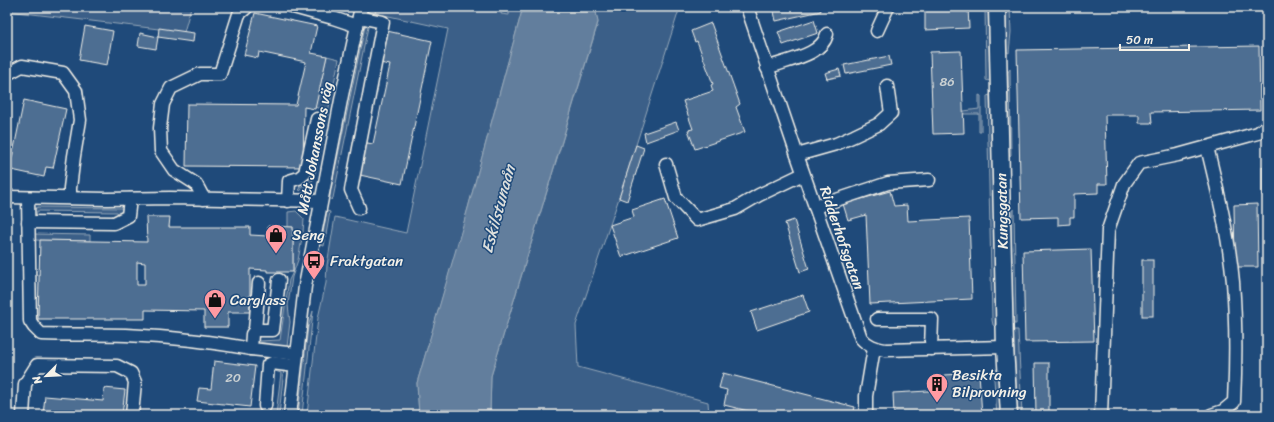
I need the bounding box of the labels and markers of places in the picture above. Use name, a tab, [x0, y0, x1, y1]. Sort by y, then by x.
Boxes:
shop icon: Seng	[263, 222, 289, 255]
place label: Seng	[292, 222, 325, 248]
bus stop icon: Fraktgatan	[301, 248, 327, 281]
place label: Fraktgatan	[330, 248, 403, 274]
shop icon: Carglass	[202, 287, 228, 320]
place label: Carglass	[230, 287, 286, 313]
place label: Besikta Bilprovning	[952, 362, 1027, 405]
building icon: Besikta Bilprovning	[924, 371, 950, 404]

